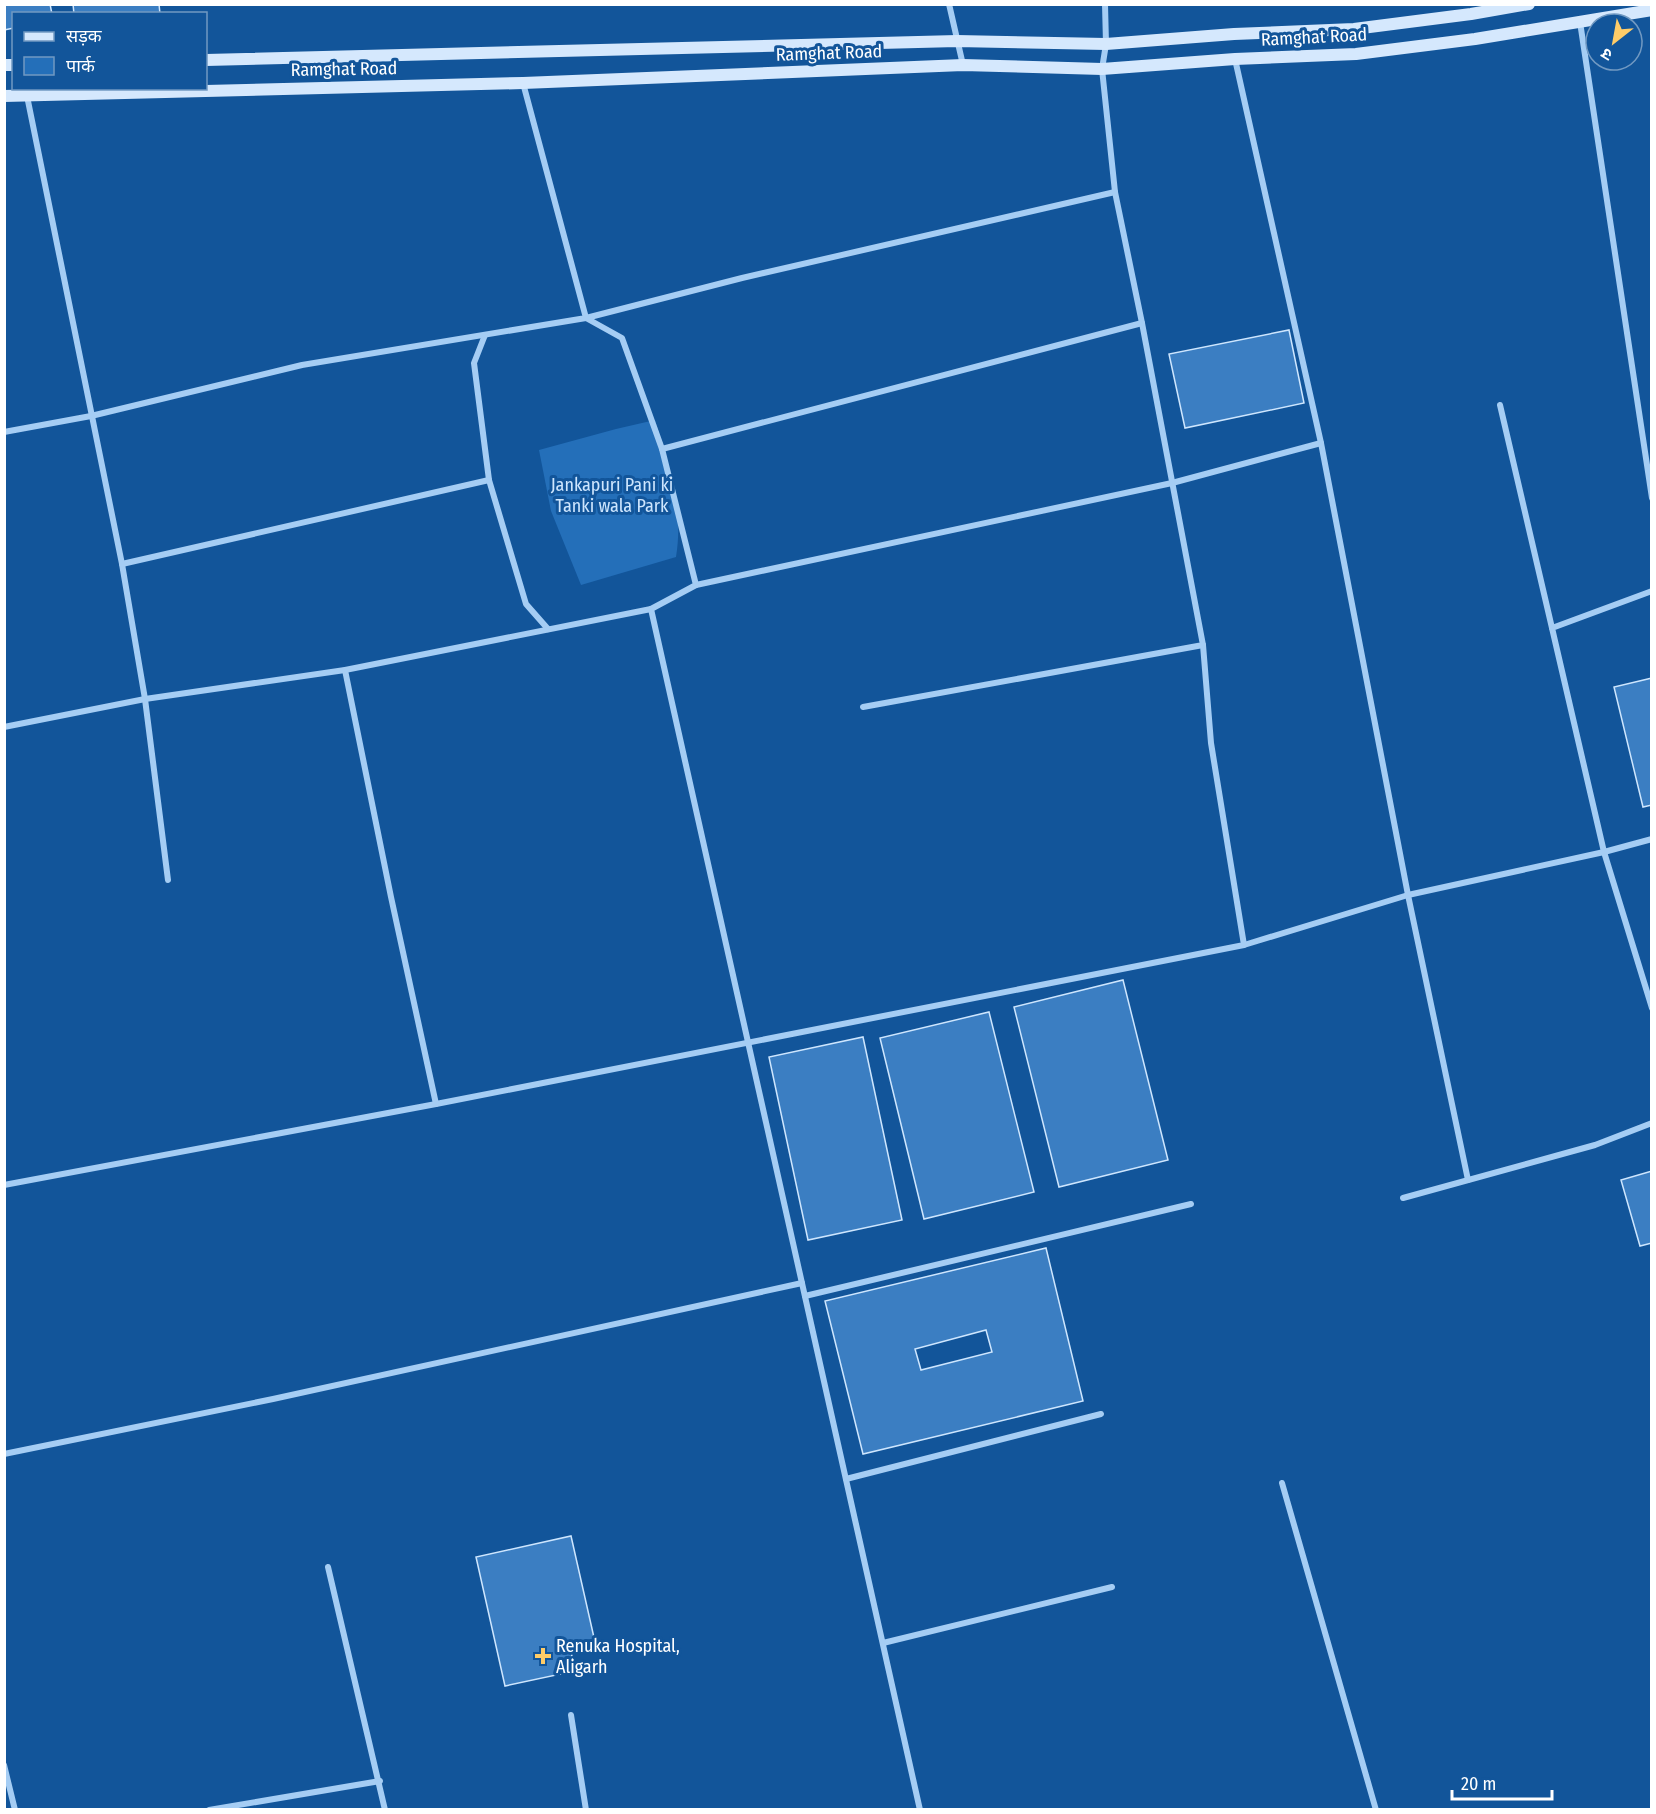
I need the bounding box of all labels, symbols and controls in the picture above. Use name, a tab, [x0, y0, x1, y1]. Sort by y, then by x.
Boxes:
legend	[12, 12, 207, 90]
north arrow	[1584, 12, 1644, 72]
street label: Ramghat Road	[1260, 23, 1368, 51]
text: सड़क	[66, 25, 103, 47]
street label: Ramghat Road	[775, 40, 883, 66]
text: उ	[1597, 44, 1615, 65]
text: पार्क	[66, 55, 96, 77]
street label: Ramghat Road	[291, 57, 397, 81]
park label: Jankapuri Pani ki Tanki wala Park	[551, 474, 673, 517]
place label: Renuka Hospital, Aligarh	[556, 1635, 680, 1678]
marker: Renuka Hospital, Aligarh	[534, 1647, 552, 1665]
scale bar	[1452, 1763, 1552, 1801]
text: 20 m	[1461, 1773, 1496, 1795]

